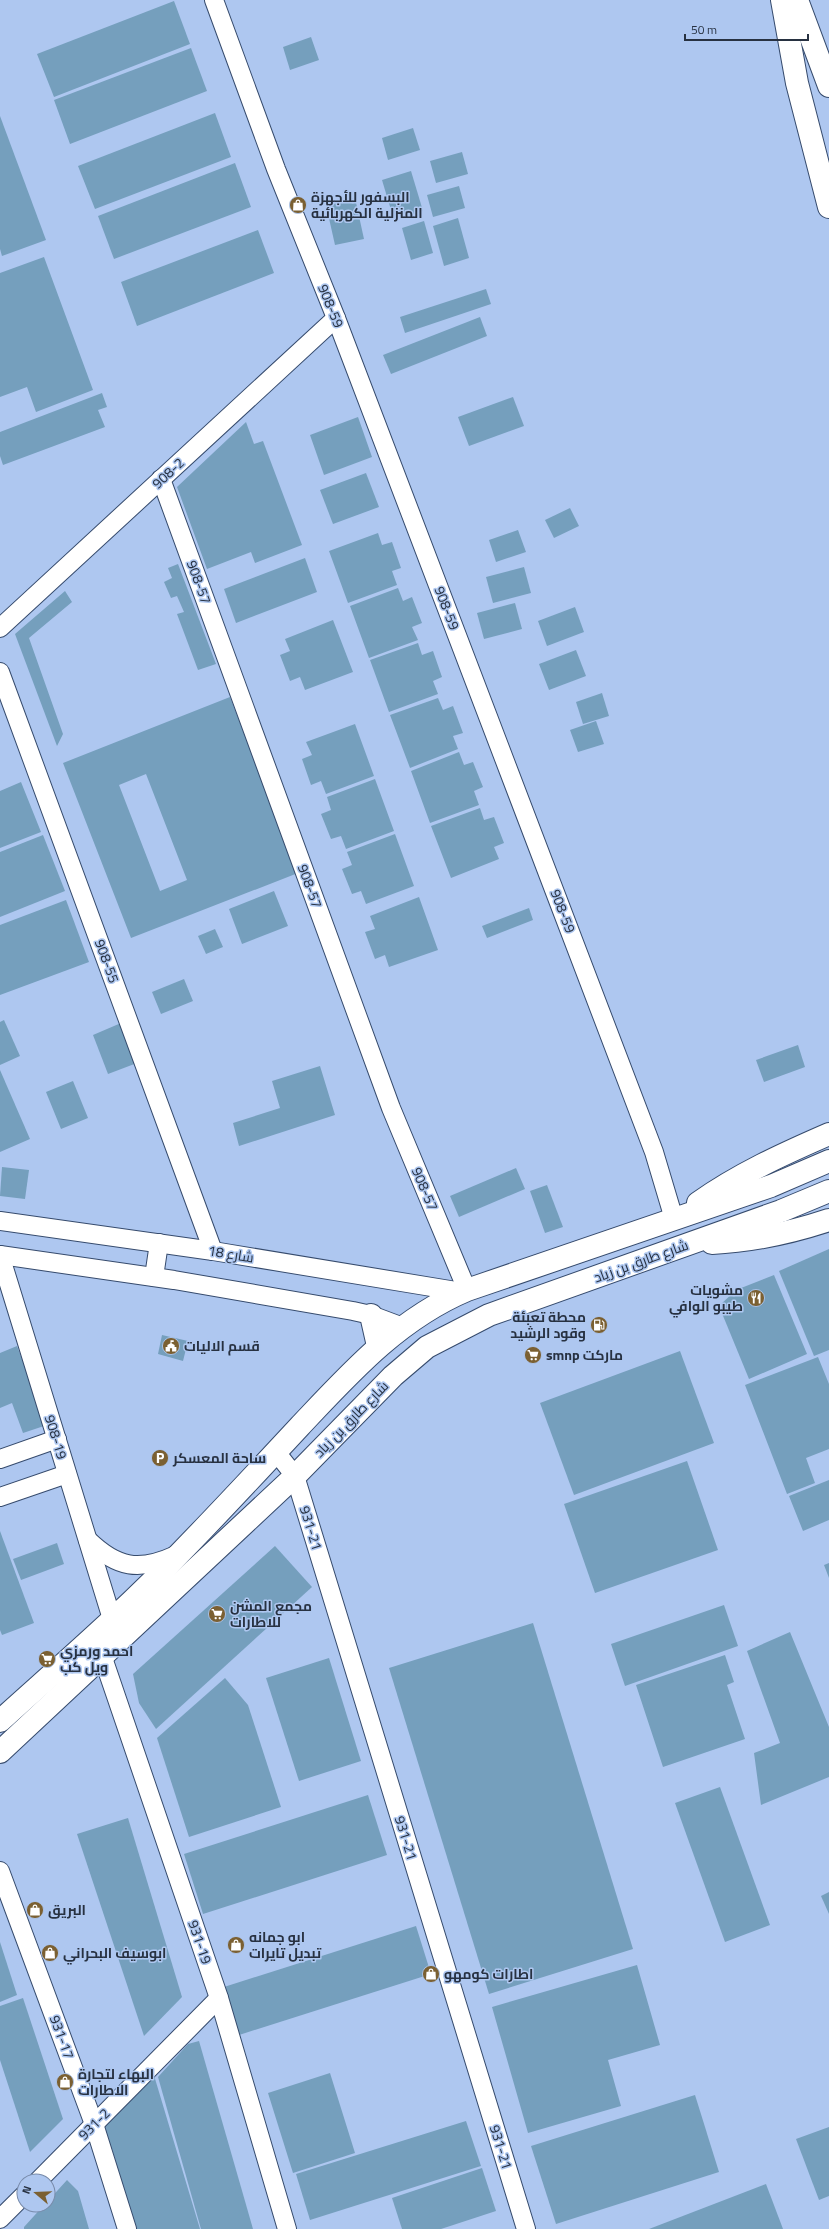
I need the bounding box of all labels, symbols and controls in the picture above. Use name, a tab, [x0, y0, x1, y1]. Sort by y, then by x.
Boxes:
scale bar	[685, 16, 808, 42]
text: 50 m	[691, 20, 717, 39]
place label: البسفور للأجهزة المنزلية الكهربائية	[311, 186, 423, 223]
shop icon: البسفور للأجهزة المنزلية الكهربائية	[288, 195, 308, 215]
street label: 908-59	[313, 281, 350, 331]
street label: 908-2	[147, 452, 189, 493]
street label: 908-57	[182, 557, 217, 607]
street label: 908-59	[430, 583, 465, 633]
street label: 908-57	[293, 861, 328, 911]
street label: 908-59	[546, 886, 581, 936]
street label: 908-55	[90, 936, 125, 986]
street label: 908-57	[407, 1164, 444, 1214]
street label: شارع طارق بن زياد	[590, 1234, 691, 1287]
street label: شارع 18	[207, 1240, 255, 1267]
place label: مشويات طيبو الوافي	[669, 1279, 743, 1318]
restaurant icon: مشويات طيبو الوافي	[746, 1288, 766, 1308]
place label: محطة تعبئة وقود الرشيد	[510, 1306, 586, 1343]
fuel station icon: محطة تعبئة وقود الرشيد	[589, 1315, 609, 1335]
place label: قسم الاليات	[184, 1335, 260, 1356]
public building icon: قسم الاليات	[161, 1336, 181, 1356]
place label: smnp ماركت	[546, 1344, 623, 1365]
supermarket icon: smnp ماركت	[523, 1345, 543, 1365]
street label: شارع طارق بن زياد	[308, 1376, 393, 1462]
street label: 908-19	[40, 1412, 73, 1462]
place label: ساحة المعسكر	[172, 1447, 266, 1468]
parking icon: ساحة المعسكر	[150, 1448, 170, 1468]
street label: 931-21	[295, 1503, 328, 1553]
place label: مجمع المشن للاطارات	[230, 1595, 312, 1632]
supermarket icon: مجمع المشن للاطارات	[207, 1604, 227, 1624]
place label: احمد ورمزي ويل كب	[60, 1640, 133, 1677]
supermarket icon: احمد ورمزي ويل كب	[37, 1649, 57, 1669]
street label: 931-21	[390, 1813, 423, 1863]
place label: البريق	[48, 1899, 86, 1920]
shop icon: البريق	[25, 1900, 45, 1920]
street label: 931-19	[183, 1917, 218, 1967]
place label: ابو جمانه تبديل تايرات	[249, 1926, 322, 1963]
shop icon: ابو جمانه تبديل تايرات	[226, 1935, 246, 1955]
place label: ابوسيف البحراني	[63, 1942, 166, 1965]
shop icon: ابوسيف البحراني	[40, 1943, 60, 1963]
place label: اطارات كومهو	[444, 1963, 533, 1984]
shop icon: اطارات كومهو	[421, 1964, 441, 1984]
street label: 931-17	[45, 2012, 80, 2062]
place label: البهاء لتجارة الاطارات	[78, 2063, 154, 2100]
shop icon: البهاء لتجارة الاطارات	[55, 2072, 75, 2092]
street label: 931-2	[73, 2103, 114, 2144]
street label: 931-21	[485, 2122, 518, 2172]
north arrow	[16, 2173, 56, 2213]
text: N	[18, 2184, 35, 2196]

